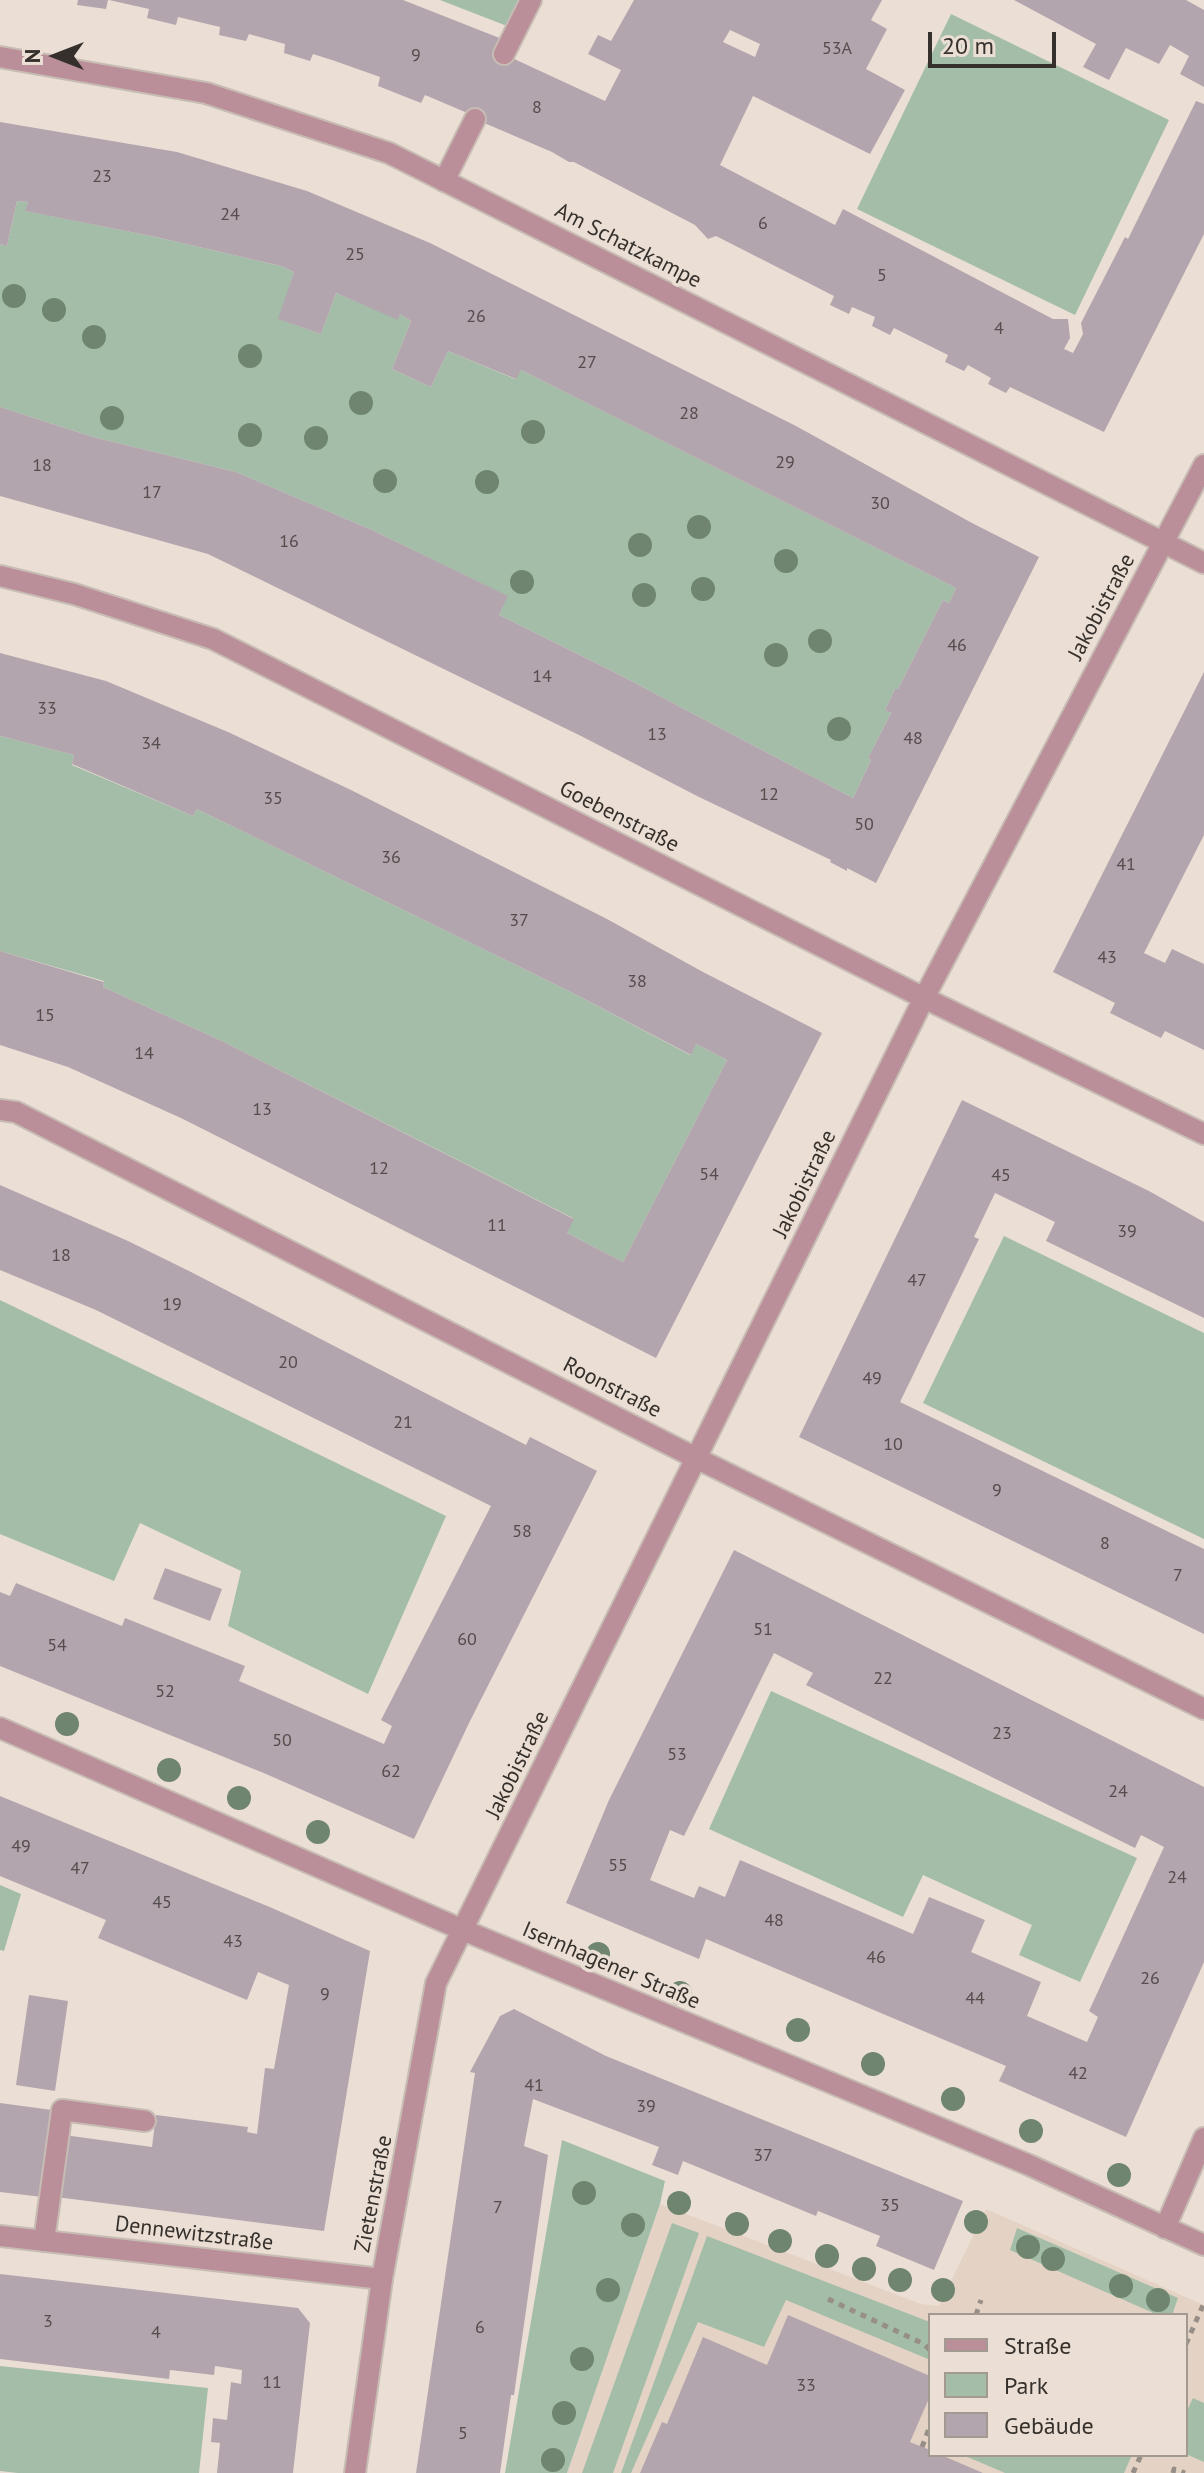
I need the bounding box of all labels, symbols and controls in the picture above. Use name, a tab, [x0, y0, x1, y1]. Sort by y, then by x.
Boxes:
north arrow	[16, 16, 96, 96]
scale bar	[932, 16, 1060, 66]
text: 20 m	[942, 30, 994, 61]
house number: 53A	[822, 38, 852, 60]
house number: 9	[411, 45, 421, 67]
text: N	[18, 49, 46, 63]
house number: 8	[532, 97, 542, 119]
house number: 23	[92, 166, 112, 188]
street label: Am Schatzkampe	[550, 198, 706, 294]
house number: 24	[220, 204, 240, 226]
house number: 6	[758, 213, 768, 235]
house number: 25	[345, 244, 365, 266]
house number: 5	[877, 265, 887, 287]
house number: 26	[466, 306, 486, 328]
house number: 4	[994, 318, 1004, 340]
house number: 27	[577, 352, 597, 374]
house number: 28	[679, 403, 699, 425]
house number: 29	[775, 452, 795, 474]
house number: 18	[32, 455, 52, 477]
house number: 17	[142, 482, 162, 504]
house number: 30	[870, 493, 890, 515]
house number: 16	[279, 531, 299, 553]
street label: Jakobistraße	[1063, 549, 1141, 665]
house number: 46	[947, 635, 967, 657]
house number: 14	[532, 666, 552, 688]
house number: 33	[37, 698, 57, 720]
house number: 13	[647, 724, 667, 746]
house number: 48	[903, 728, 923, 750]
house number: 34	[141, 733, 161, 755]
street label: Goebenstraße	[555, 776, 683, 858]
house number: 12	[759, 784, 779, 806]
house number: 35	[263, 788, 283, 810]
house number: 50	[854, 814, 874, 836]
house number: 36	[381, 847, 401, 869]
house number: 41	[1116, 854, 1136, 876]
house number: 37	[509, 910, 529, 932]
house number: 43	[1097, 947, 1117, 969]
house number: 38	[627, 971, 647, 993]
house number: 15	[35, 1005, 55, 1027]
house number: 14	[134, 1043, 154, 1065]
house number: 13	[252, 1099, 272, 1121]
street label: Jakobistraße	[768, 1126, 842, 1242]
house number: 12	[369, 1158, 389, 1180]
house number: 54	[699, 1164, 719, 1186]
house number: 45	[991, 1165, 1011, 1187]
house number: 11	[487, 1215, 507, 1237]
house number: 39	[1117, 1221, 1137, 1243]
house number: 18	[51, 1245, 71, 1267]
house number: 47	[907, 1270, 927, 1292]
house number: 19	[162, 1294, 182, 1316]
house number: 20	[278, 1352, 298, 1374]
street label: Roonstraße	[558, 1352, 666, 1424]
house number: 49	[862, 1368, 882, 1390]
house number: 21	[393, 1412, 413, 1434]
house number: 10	[883, 1434, 903, 1456]
house number: 9	[992, 1480, 1002, 1502]
house number: 58	[512, 1521, 532, 1543]
house number: 8	[1100, 1533, 1110, 1555]
house number: 7	[1173, 1565, 1183, 1587]
house number: 51	[753, 1619, 773, 1641]
house number: 60	[457, 1629, 477, 1651]
house number: 54	[47, 1635, 67, 1657]
house number: 22	[873, 1668, 893, 1690]
house number: 52	[155, 1681, 175, 1703]
street label: Jakobistraße	[481, 1707, 555, 1823]
house number: 23	[992, 1723, 1012, 1745]
house number: 50	[272, 1730, 292, 1752]
house number: 53	[667, 1744, 687, 1766]
house number: 62	[381, 1761, 401, 1783]
house number: 24	[1108, 1781, 1128, 1803]
house number: 49	[11, 1836, 31, 1858]
house number: 55	[608, 1855, 628, 1877]
house number: 47	[70, 1858, 90, 1880]
house number: 24	[1167, 1867, 1187, 1889]
house number: 45	[152, 1892, 172, 1914]
house number: 48	[764, 1910, 784, 1932]
street label: Isernhagener Straße	[518, 1917, 704, 2015]
house number: 43	[223, 1931, 243, 1953]
house number: 46	[866, 1947, 886, 1969]
house number: 26	[1140, 1968, 1160, 1990]
house number: 9	[320, 1984, 330, 2006]
house number: 44	[965, 1988, 985, 2010]
house number: 42	[1068, 2063, 1088, 2085]
house number: 41	[524, 2075, 544, 2097]
house number: 39	[636, 2096, 656, 2118]
street label: Zietenstraße	[350, 2133, 398, 2255]
house number: 37	[753, 2145, 773, 2167]
house number: 35	[880, 2195, 900, 2217]
house number: 7	[493, 2197, 503, 2219]
street label: Dennewitzstraße	[113, 2211, 275, 2257]
house number: 3	[43, 2311, 53, 2333]
legend	[928, 2313, 1188, 2457]
house number: 6	[475, 2317, 485, 2339]
house number: 4	[151, 2322, 161, 2344]
text: Straße	[1004, 2330, 1071, 2361]
text: Park	[1004, 2370, 1048, 2401]
house number: 11	[262, 2372, 282, 2394]
house number: 33	[796, 2375, 816, 2397]
text: Gebäude	[1004, 2410, 1094, 2441]
house number: 5	[458, 2423, 468, 2445]

